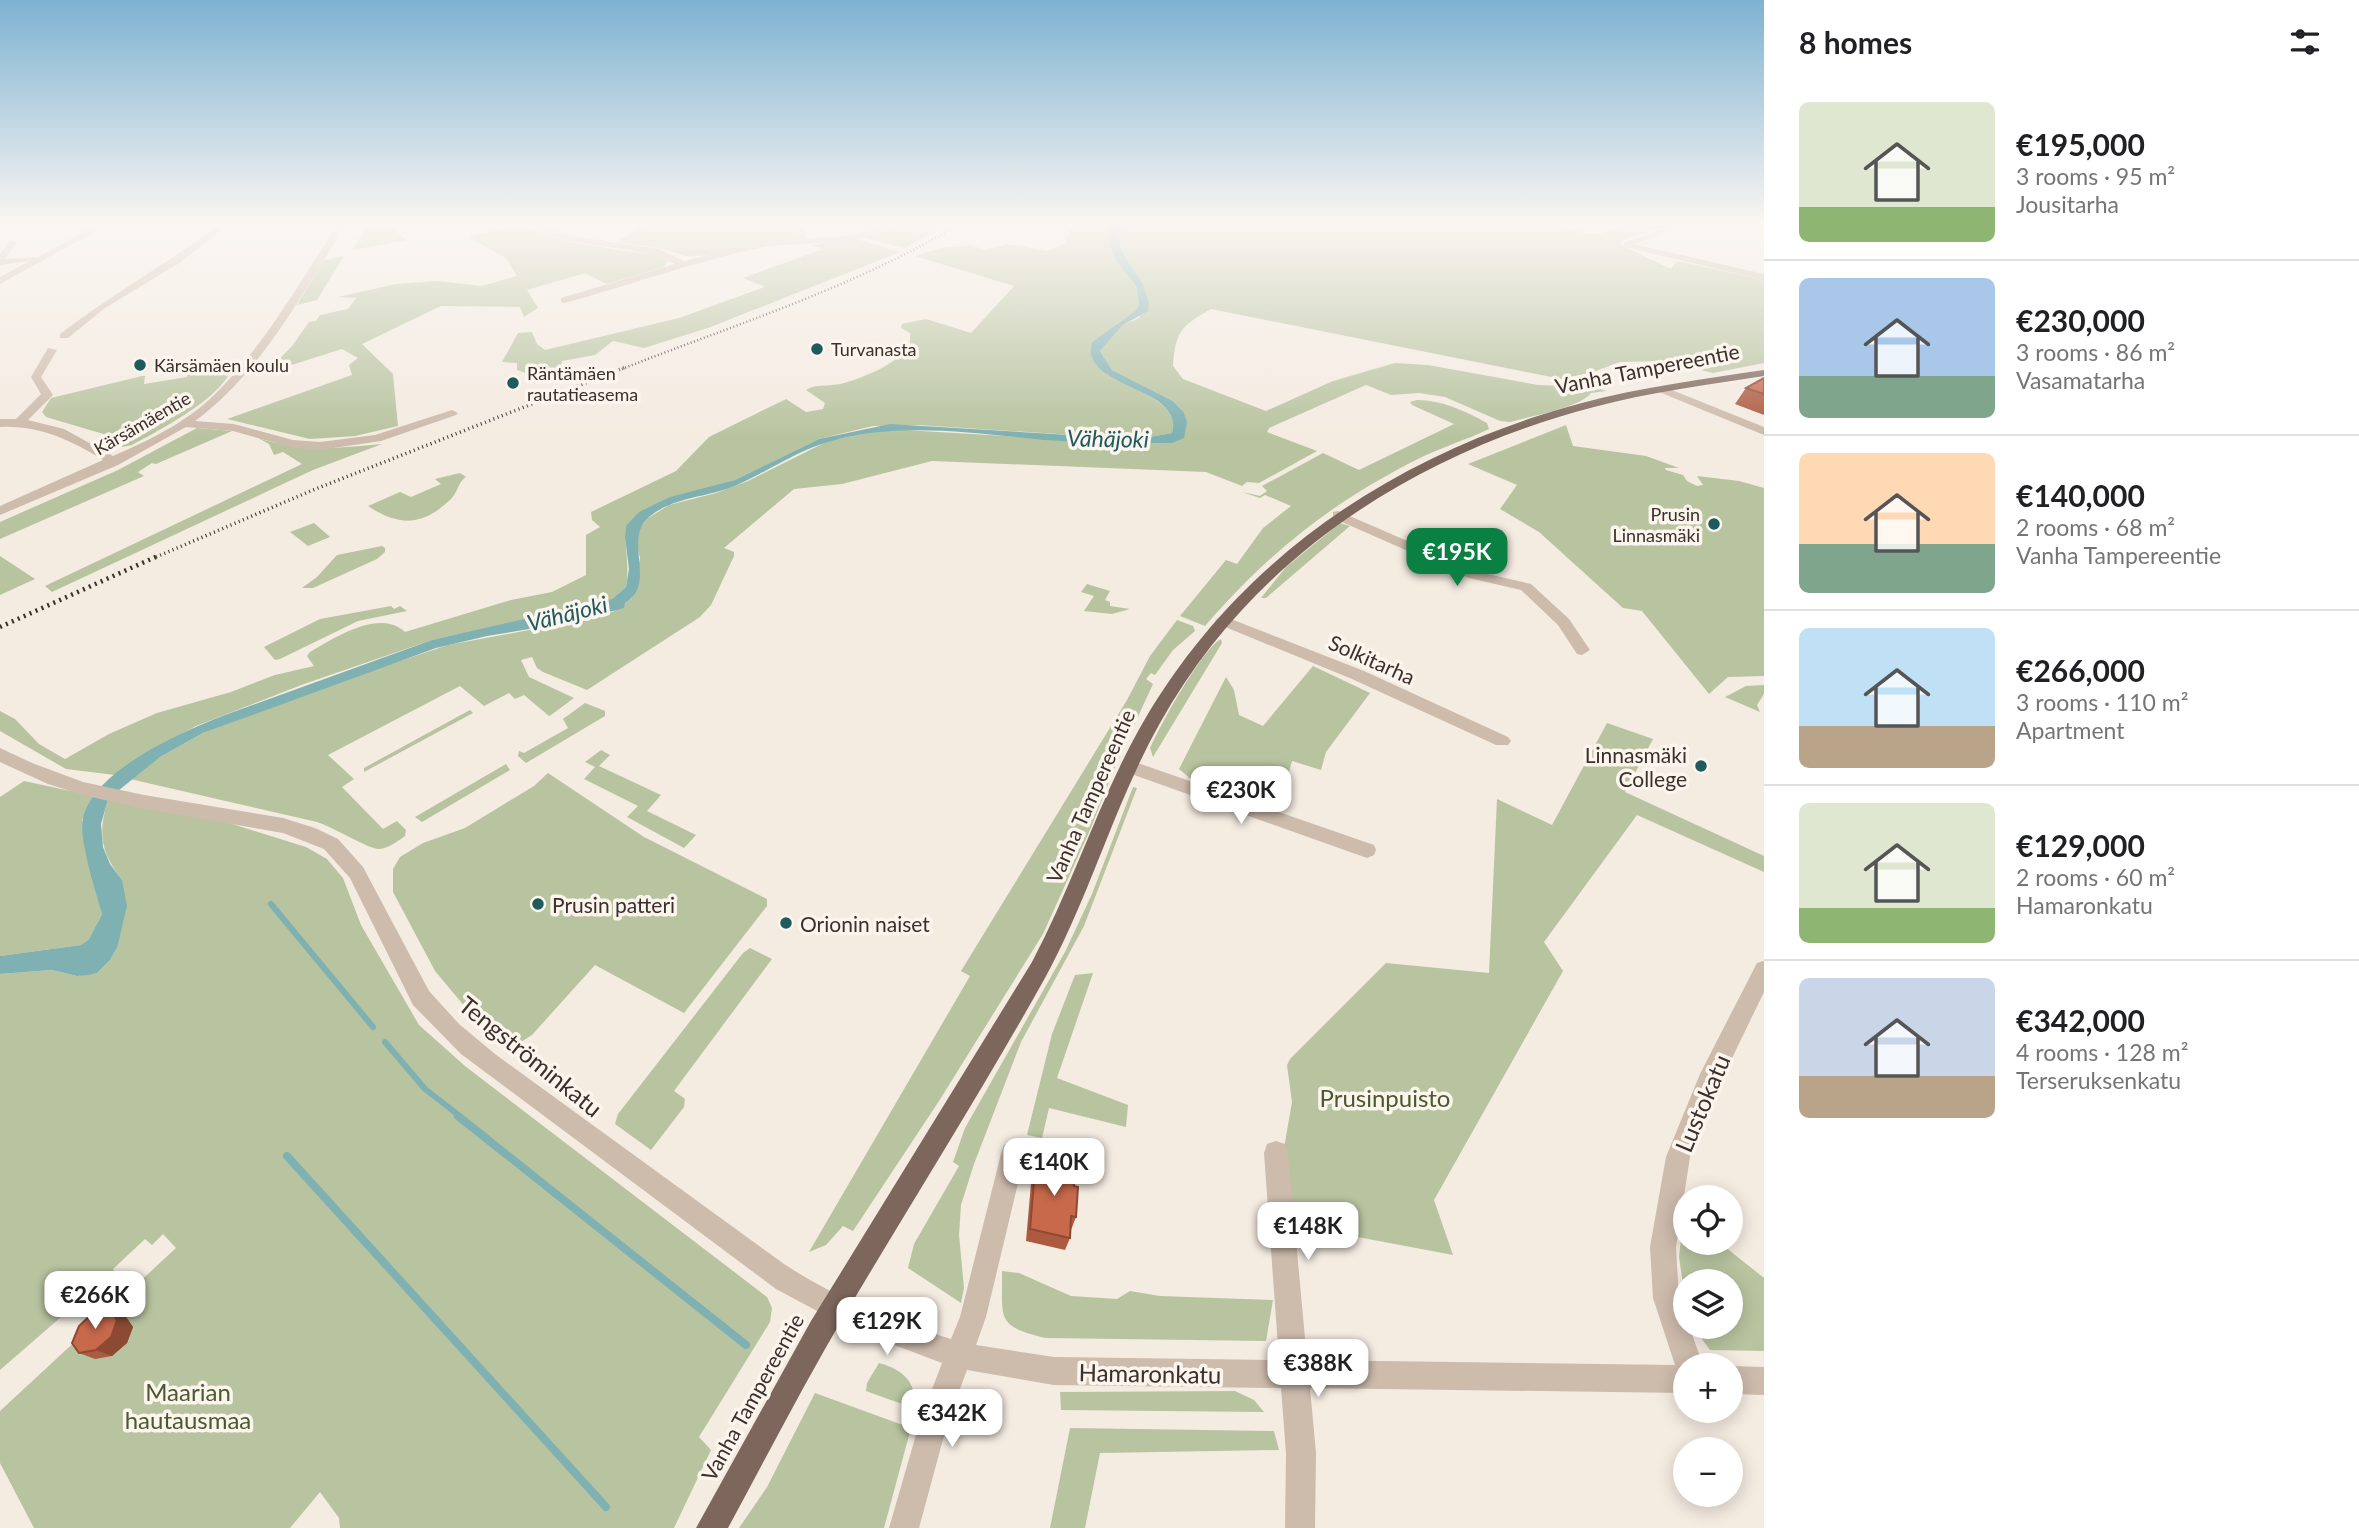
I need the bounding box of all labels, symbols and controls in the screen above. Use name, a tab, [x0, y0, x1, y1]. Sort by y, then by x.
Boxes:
icon: filters	[2286, 23, 2324, 61]
text: 8 homes	[1799, 24, 1912, 60]
text: €195,000	[2016, 126, 2145, 162]
icon: home	[1855, 130, 1939, 214]
text: 3 rooms · 95 m²	[2016, 162, 2175, 190]
text: Jousitarha	[2016, 190, 2119, 218]
text: €230,000	[2016, 302, 2145, 338]
icon: home	[1855, 306, 1939, 390]
place label: Turvanasta	[831, 338, 917, 360]
street label: Vanha Tampereentie	[1553, 338, 1741, 398]
text: 3 rooms · 86 m²	[2016, 338, 2175, 366]
marker: Turvanasta	[809, 341, 825, 357]
place label: Kärsämäen koulu	[154, 354, 289, 376]
marker: Kärsämäen koulu	[132, 357, 148, 373]
place label: Räntämäen rautatieasema	[527, 362, 638, 405]
text: Vasamatarha	[2016, 366, 2145, 394]
marker: Räntämäen rautatieasema	[505, 375, 521, 391]
street label: Kärsämäentie	[90, 387, 194, 459]
water label: Vähäjoki	[1067, 423, 1149, 453]
text: €140,000	[2016, 477, 2145, 513]
icon: home	[1855, 481, 1939, 565]
place label: Prusin Linnasmäki	[1612, 503, 1700, 546]
text: 2 rooms · 68 m²	[2016, 513, 2175, 541]
marker: Prusin Linnasmäki	[1706, 516, 1722, 532]
pin: €195K	[1408, 528, 1506, 588]
text: €195K	[1422, 537, 1492, 565]
text: Vanha Tampereentie	[2016, 541, 2221, 569]
water label: Vähäjoki	[524, 590, 610, 636]
street label: Solkitarha	[1325, 629, 1419, 689]
text: €266,000	[2016, 652, 2145, 688]
icon: home	[1855, 656, 1939, 740]
text: 3 rooms · 110 m²	[2016, 688, 2188, 716]
street label: Vanha Tampereentie	[1040, 705, 1140, 887]
text: Apartment	[2016, 716, 2124, 744]
place label: Linnasmäki College	[1585, 742, 1687, 791]
marker: Linnasmäki College	[1693, 758, 1709, 774]
pin: €230K	[1192, 766, 1290, 826]
text: €230K	[1206, 775, 1276, 803]
text: €129,000	[2016, 827, 2145, 863]
icon: home	[1855, 831, 1939, 915]
text: 2 rooms · 60 m²	[2016, 863, 2175, 891]
text: Hamaronkatu	[2016, 891, 2153, 919]
place label: Prusin patteri	[552, 892, 675, 917]
marker: Prusin patteri	[530, 896, 546, 912]
place label: Orionin naiset	[800, 911, 930, 936]
marker: Orionin naiset	[778, 915, 794, 931]
street label: Tengströminkatu	[454, 990, 608, 1122]
text: €342,000	[2016, 1002, 2145, 1038]
icon: home	[1855, 1006, 1939, 1090]
text: 4 rooms · 128 m²	[2016, 1038, 2188, 1066]
street label: Lustokatu	[1668, 1050, 1736, 1156]
text: Terseruksenkatu	[2016, 1066, 2181, 1094]
park label: Prusinpuisto	[1320, 1083, 1450, 1112]
pin: €140K	[1005, 1138, 1103, 1198]
text: €140K	[1019, 1147, 1089, 1175]
map controls	[1673, 1185, 1743, 1507]
button: locate	[1673, 1185, 1743, 1255]
pin: €148K	[1259, 1202, 1357, 1262]
text: €148K	[1273, 1211, 1343, 1239]
button: layers	[1673, 1269, 1743, 1339]
pin: €266K	[46, 1272, 144, 1331]
text: €266K	[60, 1280, 130, 1308]
pin: €129K	[838, 1298, 936, 1357]
text: €129K	[852, 1306, 922, 1334]
street label: Vanha Tampereentie	[696, 1309, 808, 1485]
pin: €388K	[1269, 1340, 1367, 1399]
text: €388K	[1283, 1348, 1353, 1376]
button: +	[1673, 1353, 1743, 1423]
street label: Hamaronkatu	[1078, 1357, 1222, 1389]
park label: Maarian hautausmaa	[125, 1377, 251, 1434]
pin: €342K	[903, 1390, 1001, 1449]
text: €342K	[917, 1398, 987, 1426]
button: −	[1673, 1437, 1743, 1507]

